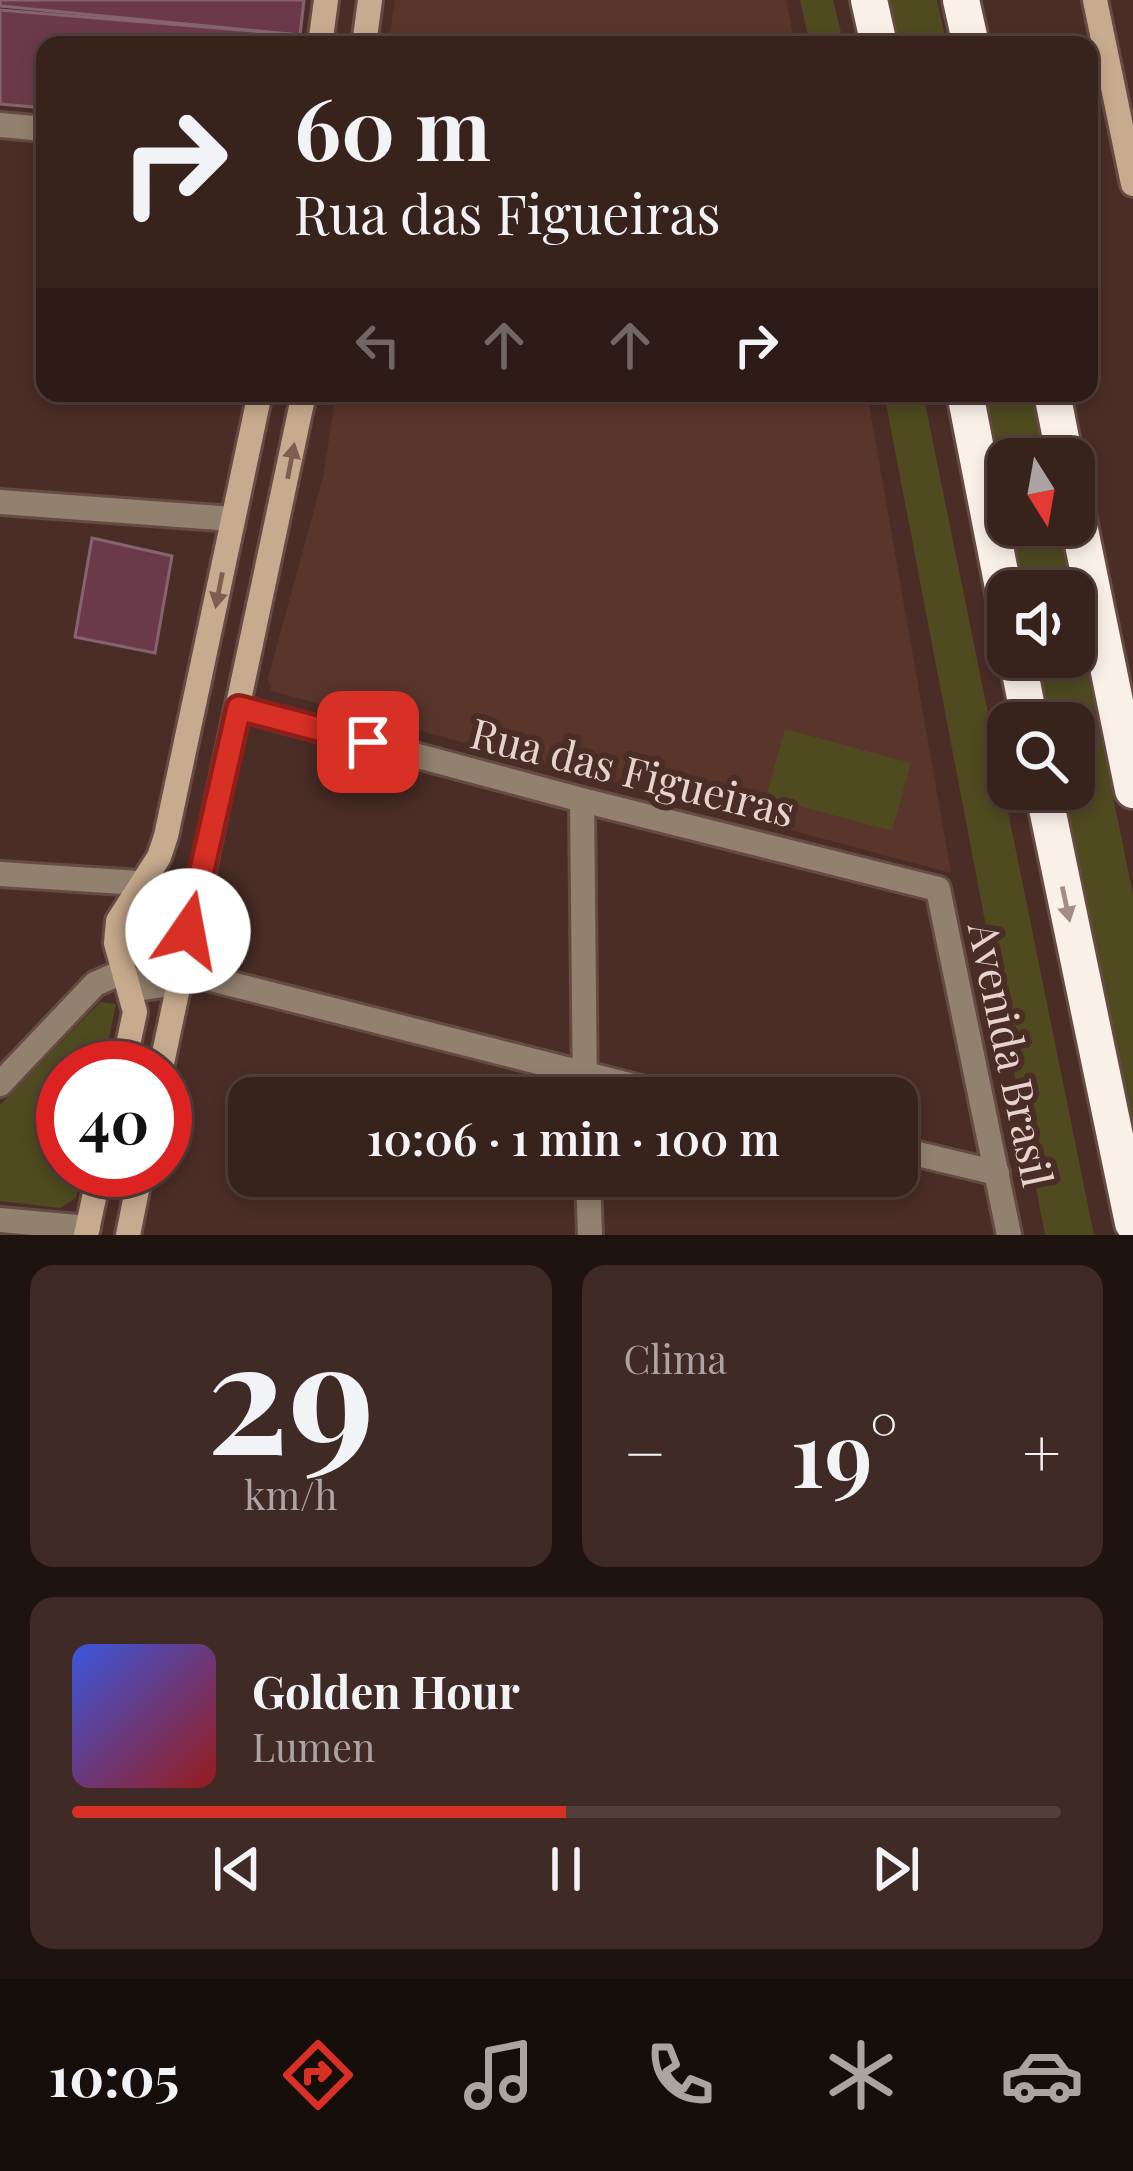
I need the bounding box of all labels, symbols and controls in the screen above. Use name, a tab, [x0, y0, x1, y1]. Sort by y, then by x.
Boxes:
text: 60 m	[294, 70, 491, 182]
icon: right	[96, 84, 252, 240]
text: Rua das Figueiras	[294, 177, 721, 249]
icon: left	[345, 312, 411, 378]
icon: ahead	[471, 312, 537, 378]
icon: ahead	[597, 312, 663, 378]
icon: right	[723, 312, 789, 378]
north arrow	[987, 438, 1095, 546]
map controls	[987, 438, 1095, 810]
one-way arrow	[282, 441, 301, 479]
button: sound	[987, 570, 1095, 678]
one-way arrow	[209, 571, 228, 609]
pin	[317, 691, 419, 793]
button: search	[987, 702, 1095, 810]
street label: Rua das Figueiras	[465, 704, 801, 838]
icon: arrive	[335, 709, 401, 775]
position arrow	[125, 868, 251, 994]
one-way arrow	[1057, 885, 1076, 923]
street label: Avenida Brasil	[956, 916, 1067, 1191]
speed limit sign: 40	[36, 1041, 192, 1197]
text: 10:06 · 1 min · 100 m	[366, 1107, 780, 1167]
text: 29	[207, 1286, 375, 1494]
text: Clima	[624, 1332, 727, 1384]
text: 19°	[790, 1391, 898, 1511]
text: −	[624, 1407, 666, 1495]
text: +	[1022, 1407, 1061, 1495]
text: km/h	[244, 1468, 338, 1520]
text: Golden Hour	[252, 1660, 520, 1720]
text: Lumen	[252, 1720, 375, 1772]
icon: previous	[204, 1836, 270, 1902]
icon: pause	[533, 1836, 599, 1902]
icon: next	[863, 1836, 929, 1902]
icon: directions	[276, 2033, 360, 2117]
icon: music	[457, 2033, 541, 2117]
icon: phone	[638, 2033, 722, 2117]
icon: climate	[819, 2033, 903, 2117]
icon: car	[1000, 2033, 1084, 2117]
text: 10:05	[49, 2039, 179, 2111]

